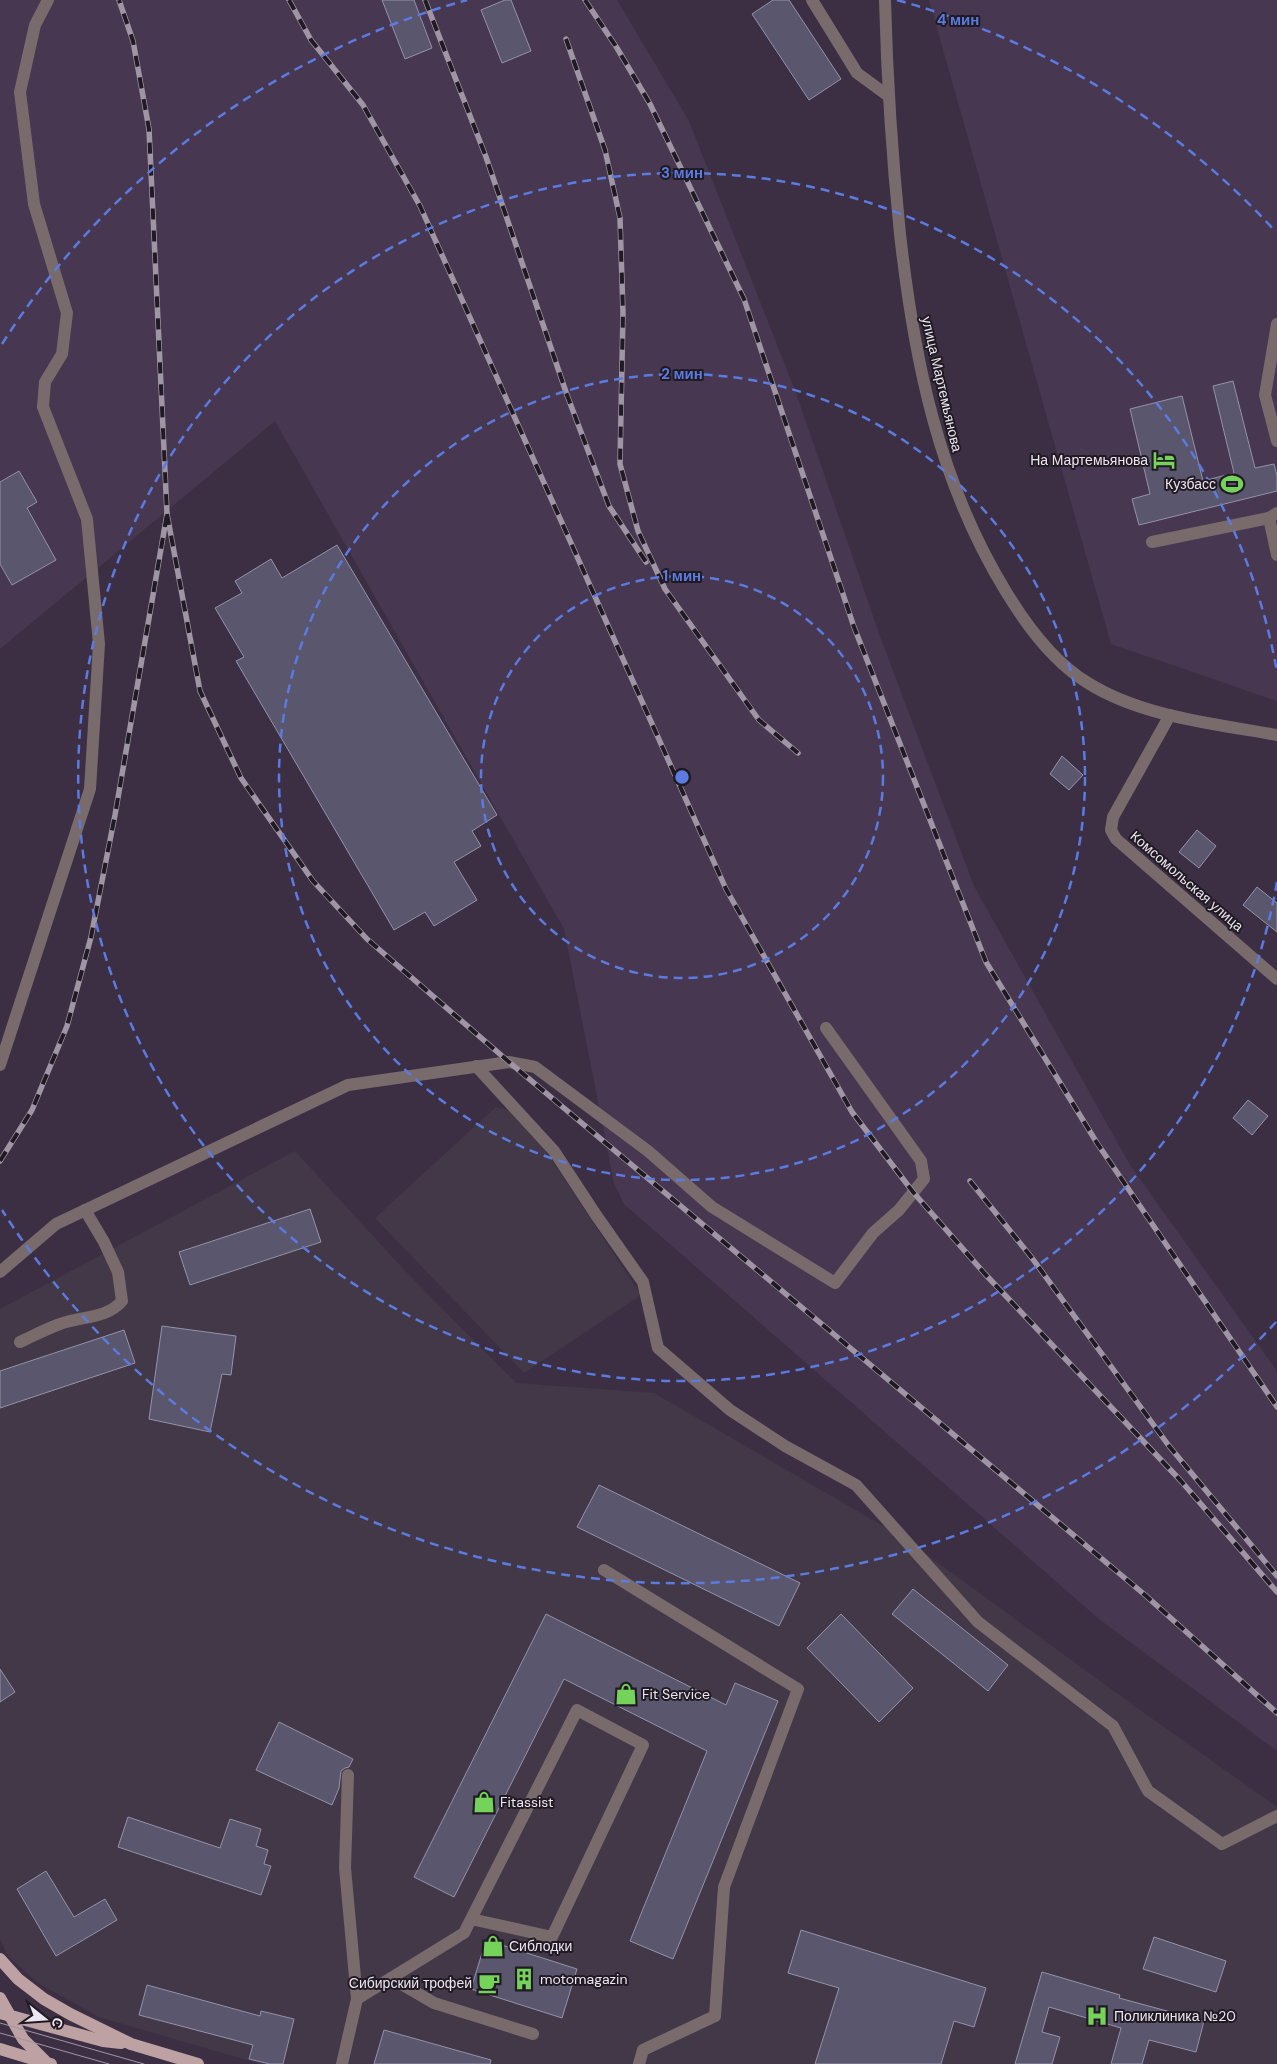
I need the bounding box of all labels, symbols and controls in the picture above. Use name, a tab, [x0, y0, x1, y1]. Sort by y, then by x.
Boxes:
text: 4 мин	[937, 10, 979, 30]
text: 3 мин	[661, 163, 703, 183]
street label: улица Мартемьянова	[918, 315, 966, 454]
text: 2 мин	[661, 364, 703, 384]
hotel icon: На Мартемьянова	[1151, 447, 1177, 473]
place label: На Мартемьянова	[1030, 451, 1148, 469]
sports icon: Кузбасс	[1219, 471, 1245, 497]
place label: Кузбасс	[1165, 475, 1216, 493]
text: 1 мин	[663, 566, 701, 586]
centre of rings	[673, 768, 691, 786]
street label: Комсомольская улица	[1127, 827, 1247, 935]
shop icon: Fit Service	[613, 1681, 639, 1707]
place label: Fit Service	[642, 1685, 710, 1703]
shop icon: Fitassist	[471, 1789, 497, 1815]
place label: Fitassist	[500, 1793, 554, 1811]
shop icon: Сиблодки	[480, 1933, 506, 1959]
place label: Сиблодки	[509, 1937, 572, 1955]
building icon: motomagazin	[511, 1966, 537, 1992]
cafe icon: Сибирский трофей	[476, 1970, 502, 1996]
place label: motomagazin	[540, 1970, 627, 1988]
place label: Сибирский трофей	[349, 1974, 472, 1992]
north arrow	[20, 1994, 70, 2044]
hospital icon: Поликлиника №20	[1084, 2003, 1110, 2029]
place label: Поликлиника №20	[1114, 2007, 1236, 2025]
text: С	[47, 2015, 68, 2030]

